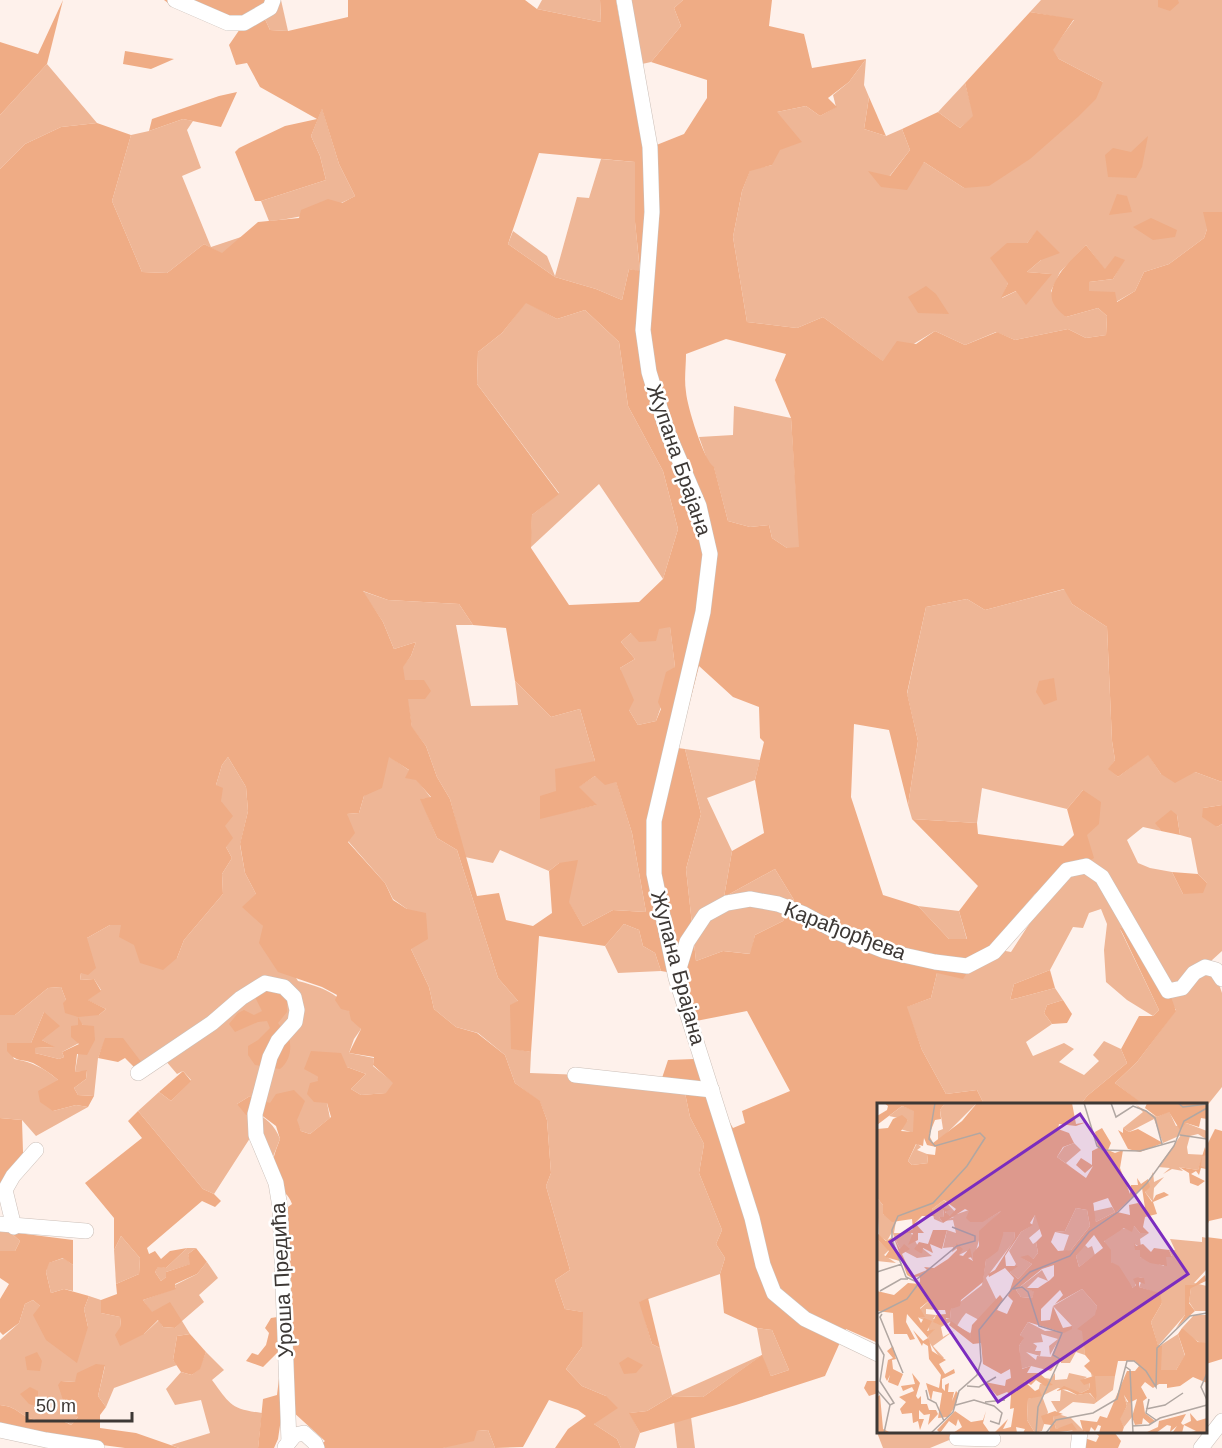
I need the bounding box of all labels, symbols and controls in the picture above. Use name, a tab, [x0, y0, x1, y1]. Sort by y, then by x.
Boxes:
street label: Жупана Брајана	[643, 381, 716, 539]
street label: Жупана Брајана	[647, 888, 710, 1048]
street label: Карађорђева	[781, 897, 909, 964]
inset map	[877, 1103, 1207, 1433]
street label: Уроша Предића	[266, 1201, 297, 1358]
scale bar	[27, 1385, 132, 1423]
text: 50 m	[36, 1396, 76, 1416]

